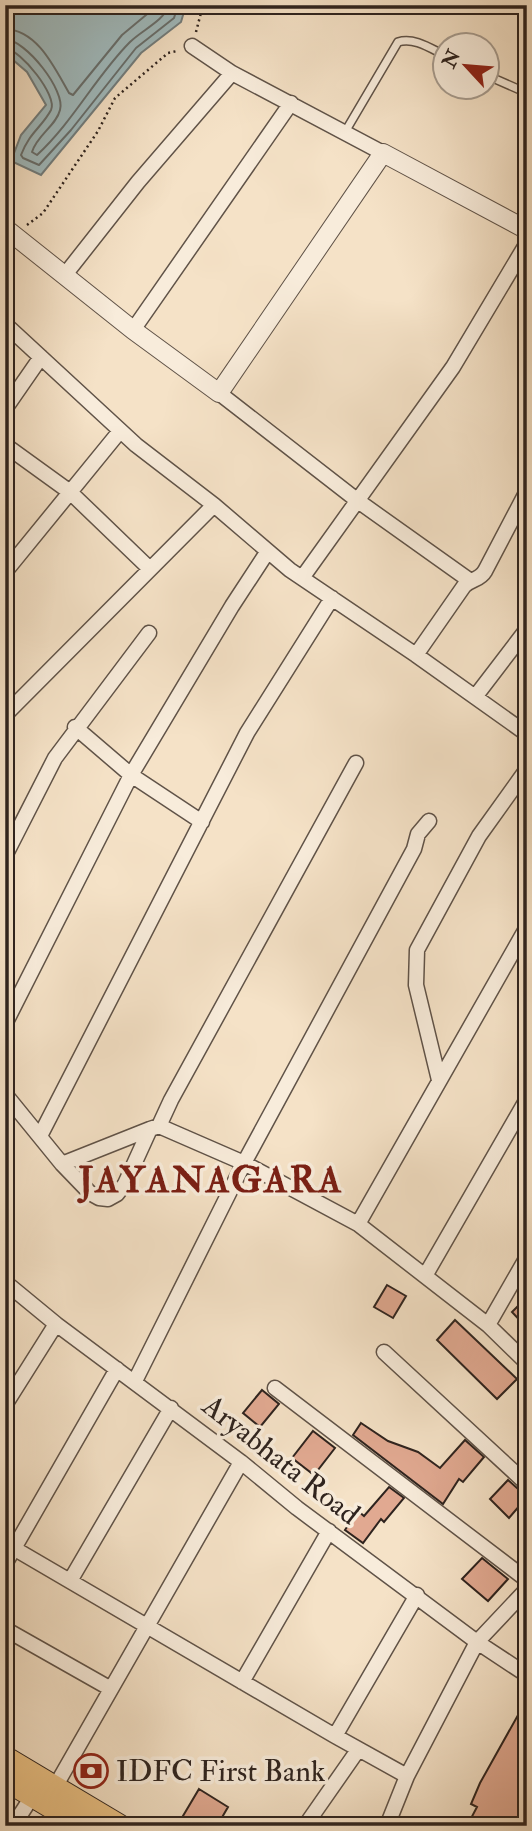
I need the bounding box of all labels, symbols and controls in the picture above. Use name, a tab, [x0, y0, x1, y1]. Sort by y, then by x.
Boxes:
north arrow	[430, 32, 500, 102]
text: N	[437, 45, 467, 73]
district label: JAYANAGARA	[76, 1157, 344, 1204]
street label: Aryabhata Road	[194, 1387, 367, 1533]
bank icon: IDFC First Bank	[72, 1752, 110, 1790]
place label: IDFC First Bank	[116, 1753, 325, 1790]

